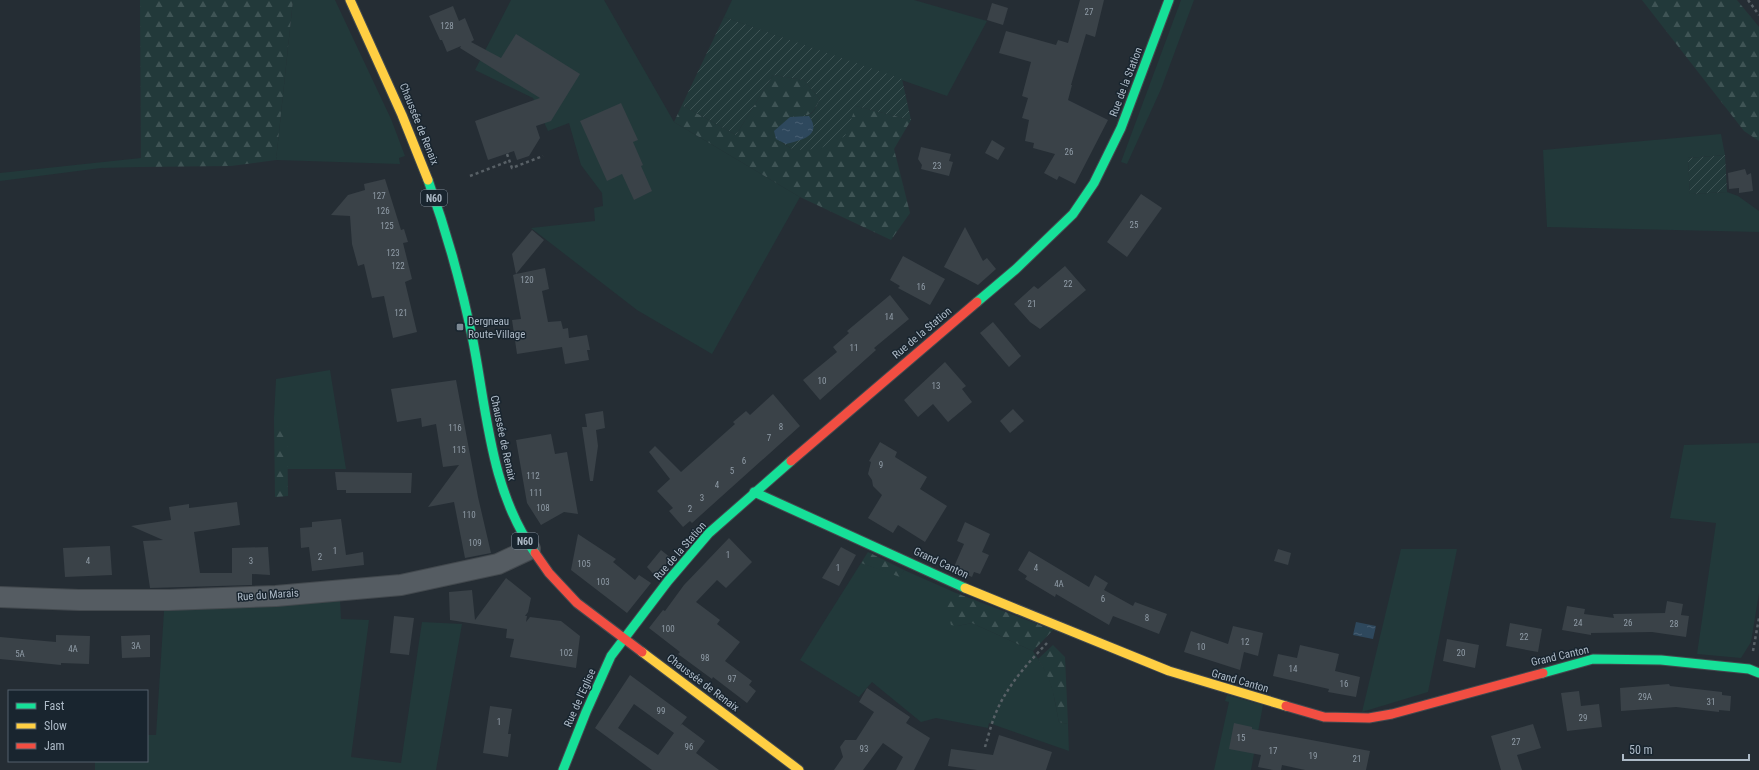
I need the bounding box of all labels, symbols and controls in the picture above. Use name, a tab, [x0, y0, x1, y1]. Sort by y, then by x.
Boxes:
house number: 27	[1085, 7, 1094, 17]
house number: 128	[440, 21, 454, 31]
street label: Rue de la Station	[1107, 46, 1145, 118]
street label: Chaussée de Renaix	[397, 81, 441, 167]
house number: 26	[1065, 147, 1073, 157]
house number: 23	[933, 161, 941, 171]
road number: N60	[421, 190, 447, 206]
house number: 127	[372, 191, 386, 201]
house number: 126	[376, 206, 390, 216]
house number: 25	[1130, 220, 1139, 230]
house number: 125	[380, 221, 394, 231]
house number: 123	[386, 248, 400, 258]
house number: 122	[391, 261, 405, 271]
house number: 120	[520, 275, 534, 285]
house number: 22	[1064, 279, 1073, 289]
house number: 16	[917, 282, 925, 292]
house number: 21	[1028, 299, 1036, 309]
street label: Rue de la Station	[890, 305, 954, 361]
house number: 121	[394, 308, 408, 318]
house number: 14	[885, 312, 894, 322]
place label: Dergneau Route-Village	[468, 315, 525, 341]
marker: Dergneau Route-Village	[455, 322, 465, 332]
house number: 11	[850, 343, 858, 353]
house number: 10	[818, 376, 826, 386]
house number: 13	[932, 381, 940, 391]
street label: Chaussée de Renaix	[488, 394, 518, 482]
house number: 8	[779, 422, 783, 432]
house number: 116	[448, 423, 462, 433]
house number: 7	[767, 433, 772, 443]
house number: 115	[452, 445, 466, 455]
house number: 6	[742, 456, 746, 466]
house number: 9	[879, 460, 883, 470]
house number: 5	[730, 466, 735, 476]
house number: 112	[526, 471, 540, 481]
house number: 4	[715, 480, 720, 490]
house number: 111	[529, 488, 543, 498]
house number: 3	[700, 493, 704, 503]
house number: 108	[536, 503, 550, 513]
house number: 2	[688, 504, 693, 514]
house number: 110	[462, 510, 476, 520]
street label: Rue de la Station	[651, 519, 709, 583]
road number: N60	[512, 533, 538, 549]
house number: 109	[468, 538, 482, 548]
street label: Grand Canton	[911, 545, 971, 581]
house number: 1	[333, 546, 337, 556]
house number: 1	[726, 550, 730, 560]
house number: 2	[318, 552, 323, 562]
house number: 4	[86, 556, 91, 566]
house number: 3	[249, 556, 253, 566]
house number: 105	[577, 559, 591, 569]
house number: 1	[836, 563, 840, 573]
house number: 4	[1034, 563, 1039, 573]
house number: 103	[596, 577, 610, 587]
house number: 4A	[1054, 579, 1064, 589]
street label: Rue du Marais	[237, 586, 299, 604]
house number: 6	[1101, 594, 1105, 604]
house number: 8	[1145, 613, 1149, 623]
house number: 24	[1574, 618, 1583, 628]
house number: 26	[1624, 618, 1632, 628]
house number: 28	[1670, 619, 1678, 629]
house number: 100	[661, 624, 675, 634]
house number: 22	[1520, 632, 1529, 642]
house number: 12	[1241, 637, 1250, 647]
house number: 3A	[131, 641, 141, 651]
house number: 10	[1197, 642, 1205, 652]
street label: Grand Canton	[1530, 643, 1590, 669]
house number: 4A	[68, 644, 78, 654]
house number: 102	[559, 648, 573, 658]
house number: 20	[1457, 648, 1465, 658]
house number: 5A	[15, 649, 25, 659]
street label: Chaussée de Renaix	[664, 652, 742, 714]
house number: 98	[701, 653, 709, 663]
house number: 14	[1289, 664, 1298, 674]
street label: Rue de l'Eglise	[561, 667, 599, 729]
street label: Grand Canton	[1210, 667, 1270, 695]
house number: 97	[728, 674, 737, 684]
house number: 16	[1340, 679, 1348, 689]
legend	[8, 690, 148, 762]
house number: 29A	[1638, 692, 1652, 702]
house number: 31	[1707, 697, 1715, 707]
text: Fast	[44, 699, 65, 713]
house number: 99	[657, 706, 665, 716]
house number: 29	[1579, 713, 1587, 723]
house number: 1	[497, 717, 501, 727]
text: Slow	[44, 719, 67, 733]
house number: 15	[1237, 733, 1246, 743]
scale bar	[1623, 736, 1749, 762]
house number: 27	[1512, 737, 1521, 747]
text: Jam	[44, 739, 65, 753]
house number: 96	[685, 742, 693, 752]
text: 50 m	[1629, 743, 1653, 757]
house number: 93	[860, 744, 868, 754]
house number: 17	[1269, 746, 1278, 756]
house number: 19	[1309, 751, 1317, 761]
house number: 21	[1353, 754, 1361, 764]

